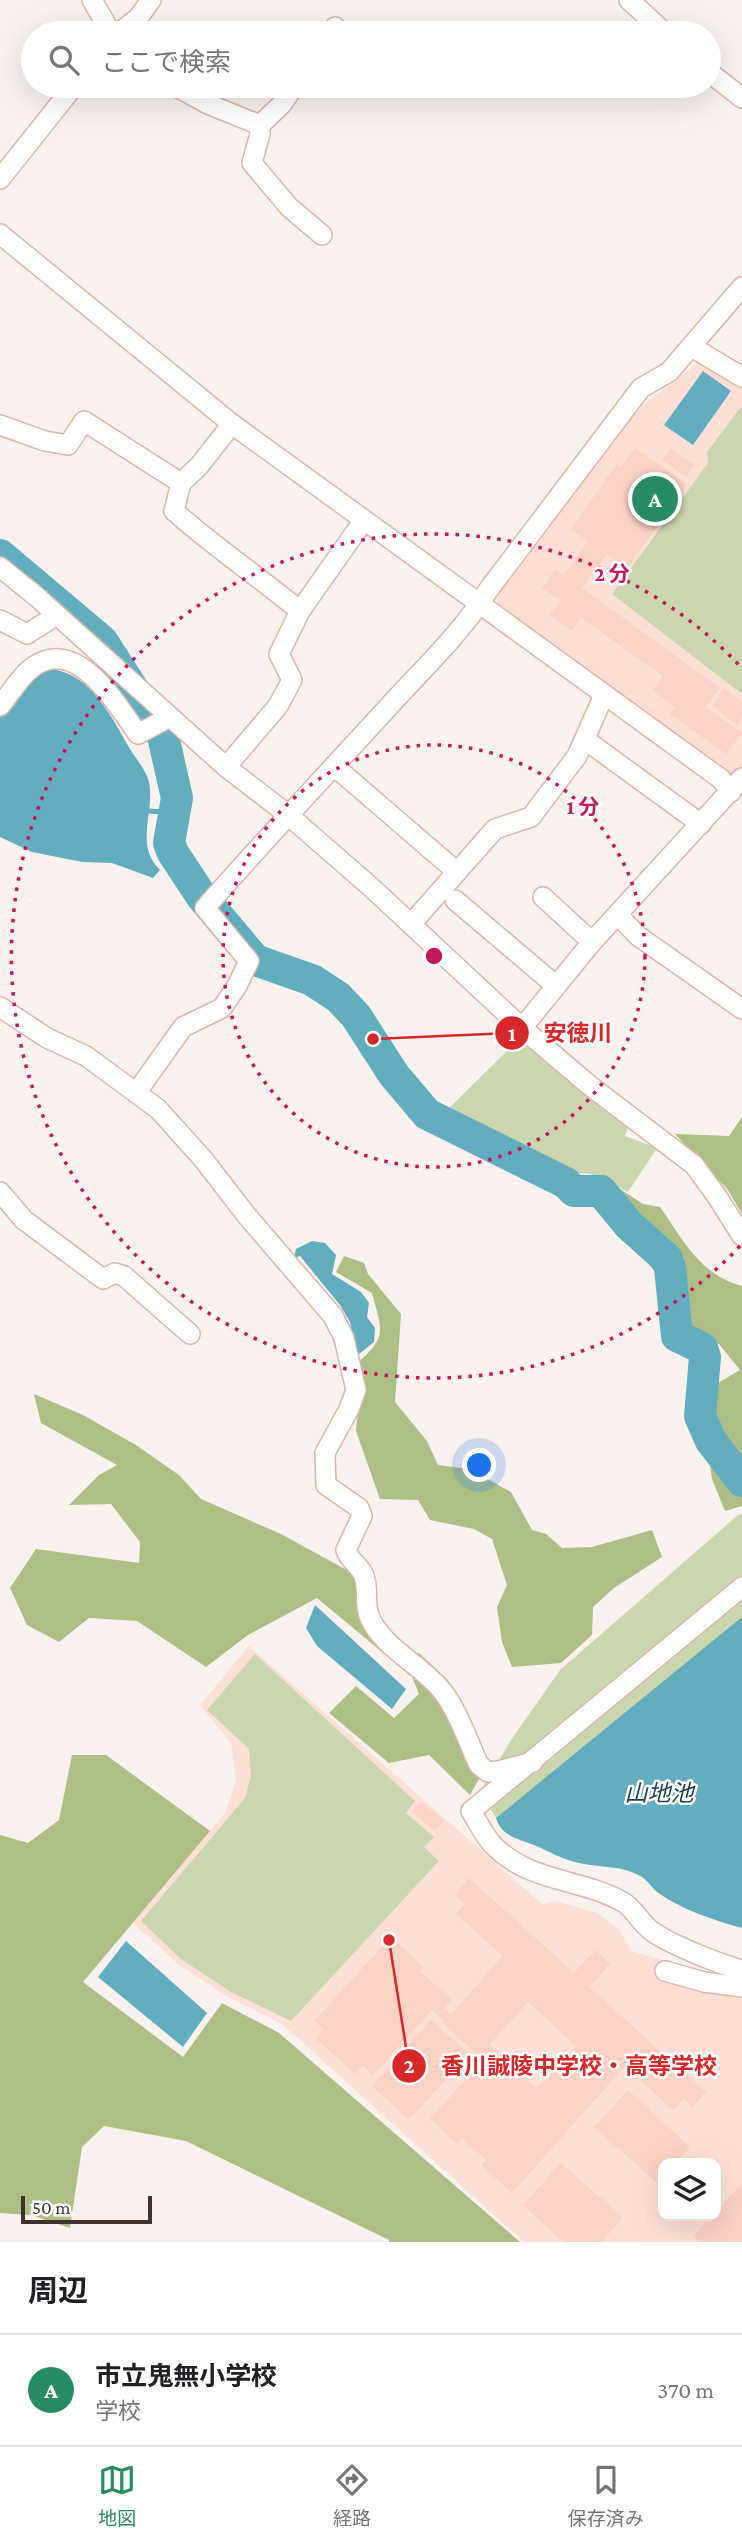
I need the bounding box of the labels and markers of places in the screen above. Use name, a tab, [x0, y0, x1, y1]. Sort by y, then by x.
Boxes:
pin: A	[632, 473, 678, 525]
centre of rings	[422, 944, 446, 968]
callout: 安徳川	[495, 1011, 627, 1055]
callout: 香川誠陵中学校・高等学校	[392, 2044, 731, 2088]

